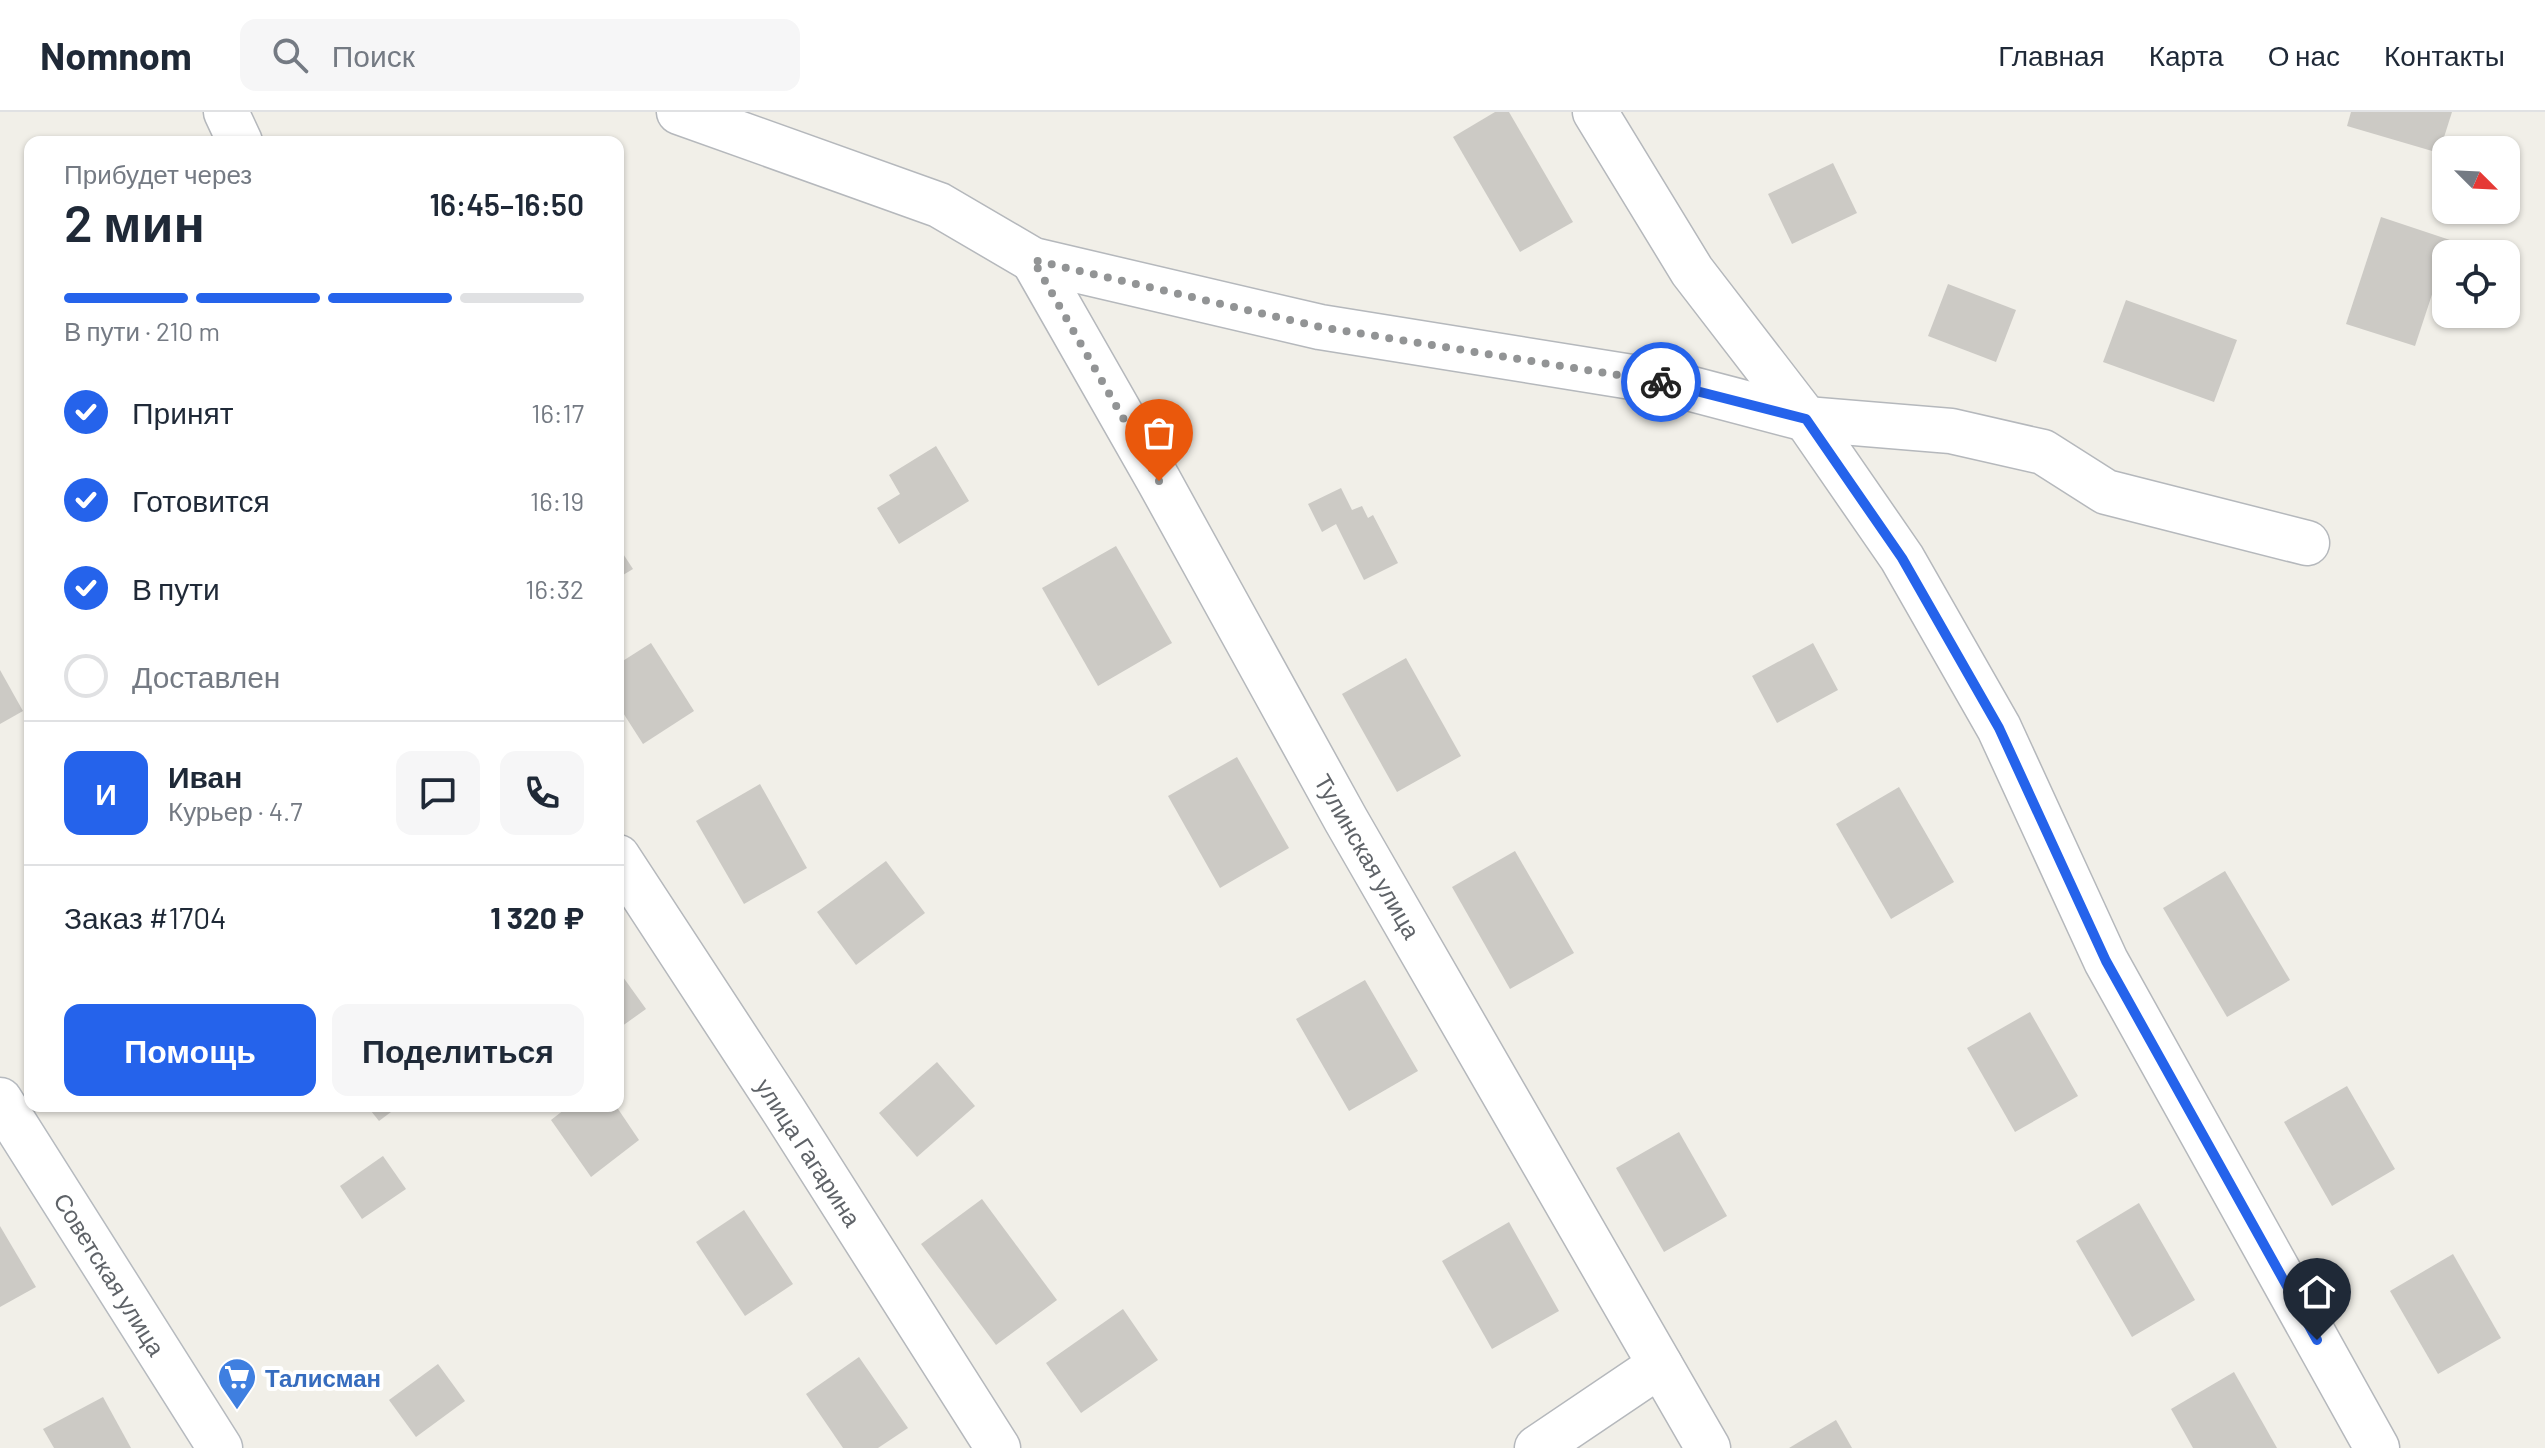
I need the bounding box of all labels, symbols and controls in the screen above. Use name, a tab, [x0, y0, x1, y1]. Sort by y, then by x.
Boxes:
search box	[240, 19, 800, 91]
text: Nomnom	[40, 32, 192, 78]
icon: search	[268, 33, 312, 77]
text: Поиск	[332, 37, 415, 73]
text: Главная	[1998, 38, 2105, 72]
text: Карта	[2149, 38, 2224, 72]
text: О нас	[2268, 38, 2340, 72]
text: Контакты	[2384, 38, 2505, 72]
north arrow	[2432, 136, 2520, 224]
map controls	[2432, 136, 2520, 328]
text: Прибудет через	[64, 158, 252, 189]
text: 16:45–16:50	[429, 186, 584, 222]
text: 2 мин	[64, 190, 205, 252]
button: locate	[2432, 240, 2520, 328]
text: В пути · 210 m	[64, 315, 220, 346]
courier	[1621, 342, 1701, 422]
icon: bike	[1639, 360, 1683, 404]
icon: check	[64, 390, 108, 434]
text: Принят	[132, 394, 234, 430]
text: 16:17	[531, 397, 584, 428]
pin	[1125, 399, 1193, 481]
icon: bag	[1137, 411, 1181, 455]
icon: check	[64, 478, 108, 522]
text: Готовится	[132, 482, 270, 518]
text: 16:19	[530, 485, 584, 516]
icon: check	[64, 566, 108, 610]
text: В пути	[132, 570, 220, 606]
text: 16:32	[525, 573, 584, 604]
text: Доставлен	[132, 658, 280, 694]
button: chat	[396, 751, 480, 835]
button: phone	[500, 751, 584, 835]
text: Иван	[168, 758, 242, 794]
street label: Тулинская улица	[1309, 768, 1427, 944]
text: И	[95, 775, 117, 811]
text: Курьер · 4.7	[168, 795, 303, 826]
text: Заказ #1704	[64, 899, 227, 935]
text: 1 320 ₽	[490, 899, 584, 935]
button: Помощь	[64, 1004, 316, 1096]
button: Поделиться	[332, 1004, 584, 1096]
street label: улица Гагарина	[750, 1073, 868, 1232]
street label: Советская улица	[48, 1187, 172, 1361]
pin	[2283, 1258, 2351, 1340]
icon: home	[2295, 1270, 2339, 1314]
supermarket icon: Талисман	[216, 1356, 258, 1411]
place label: Талисман	[265, 1363, 381, 1392]

